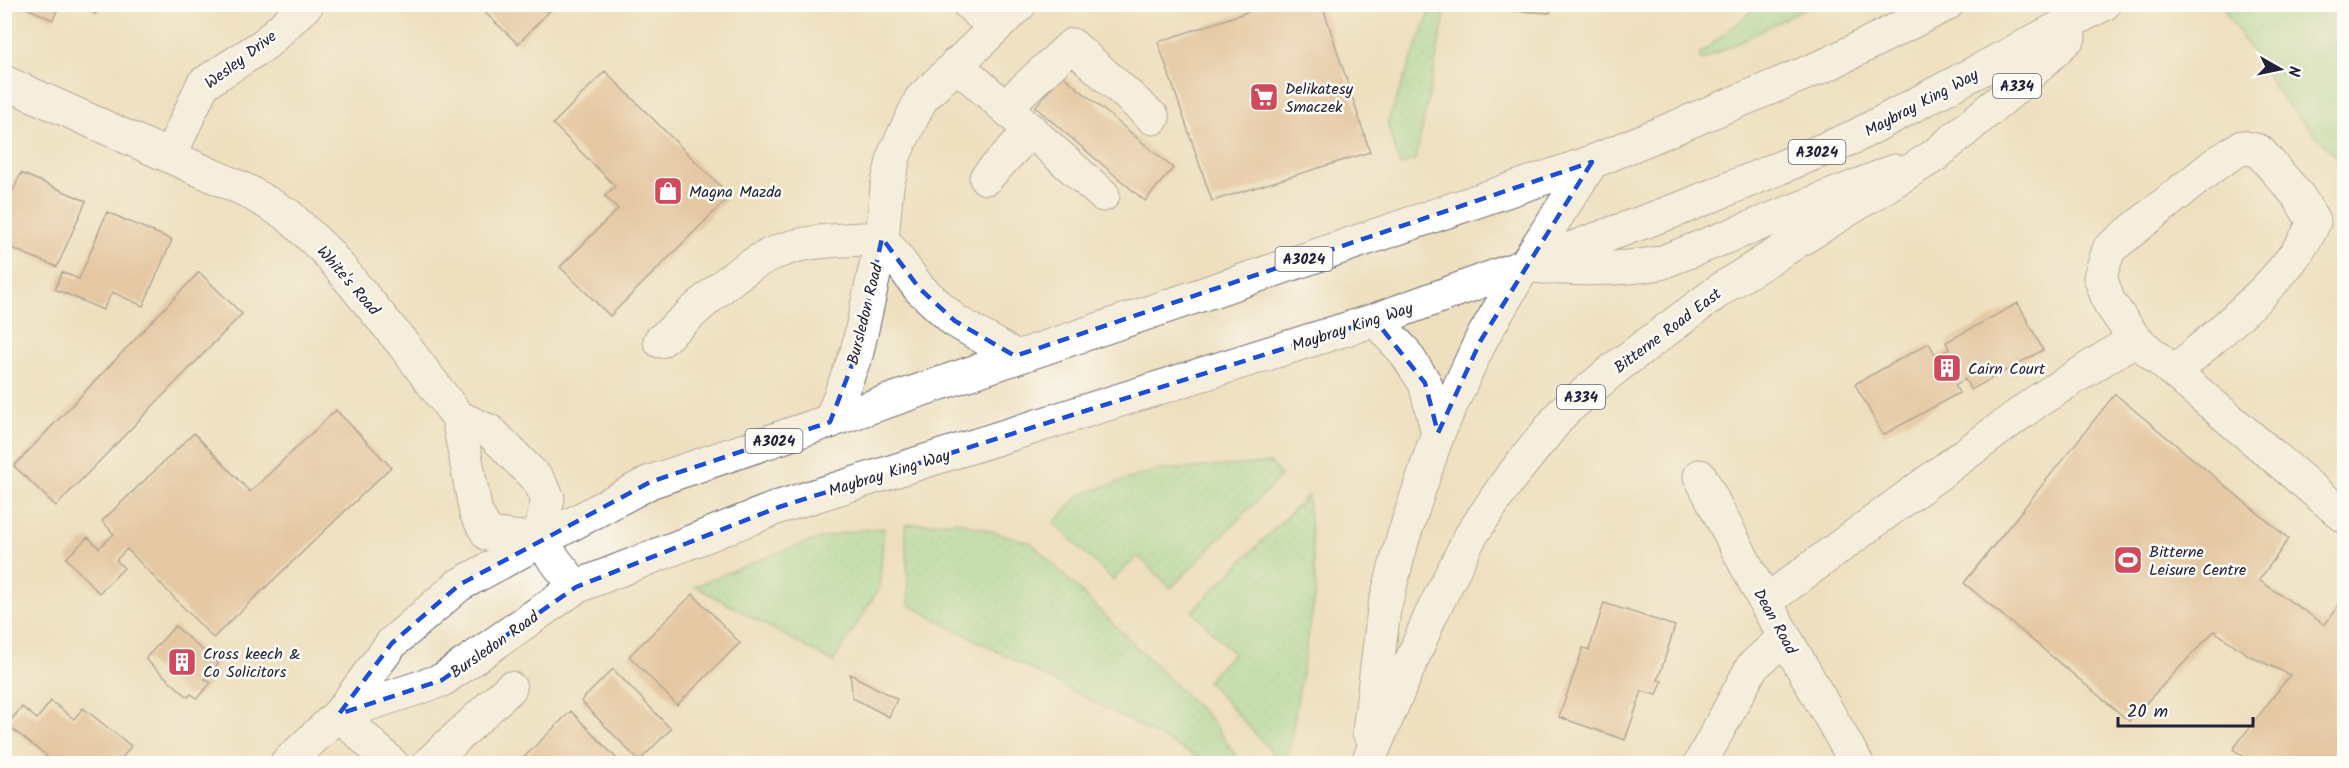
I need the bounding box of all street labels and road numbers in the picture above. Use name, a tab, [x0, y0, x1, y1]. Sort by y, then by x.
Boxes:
street label: Wesley Drive	[199, 25, 282, 96]
street label: Maybray King Way	[1860, 62, 1984, 144]
road number: A334	[1993, 74, 2041, 98]
road number: A3024	[1788, 140, 1846, 164]
street label: White's Road	[310, 240, 386, 322]
road number: A3024	[1276, 247, 1332, 271]
street label: Bursledon Road	[841, 260, 890, 368]
street label: Bitterne Road East	[1609, 282, 1728, 380]
street label: Maybray King Way	[1289, 296, 1417, 359]
road number: A334	[1557, 385, 1605, 409]
road number: A3024	[746, 429, 802, 453]
street label: Maybray King Way	[825, 443, 954, 504]
street label: Dean Road	[1746, 584, 1804, 660]
street label: Bursledon Road	[445, 605, 545, 685]

